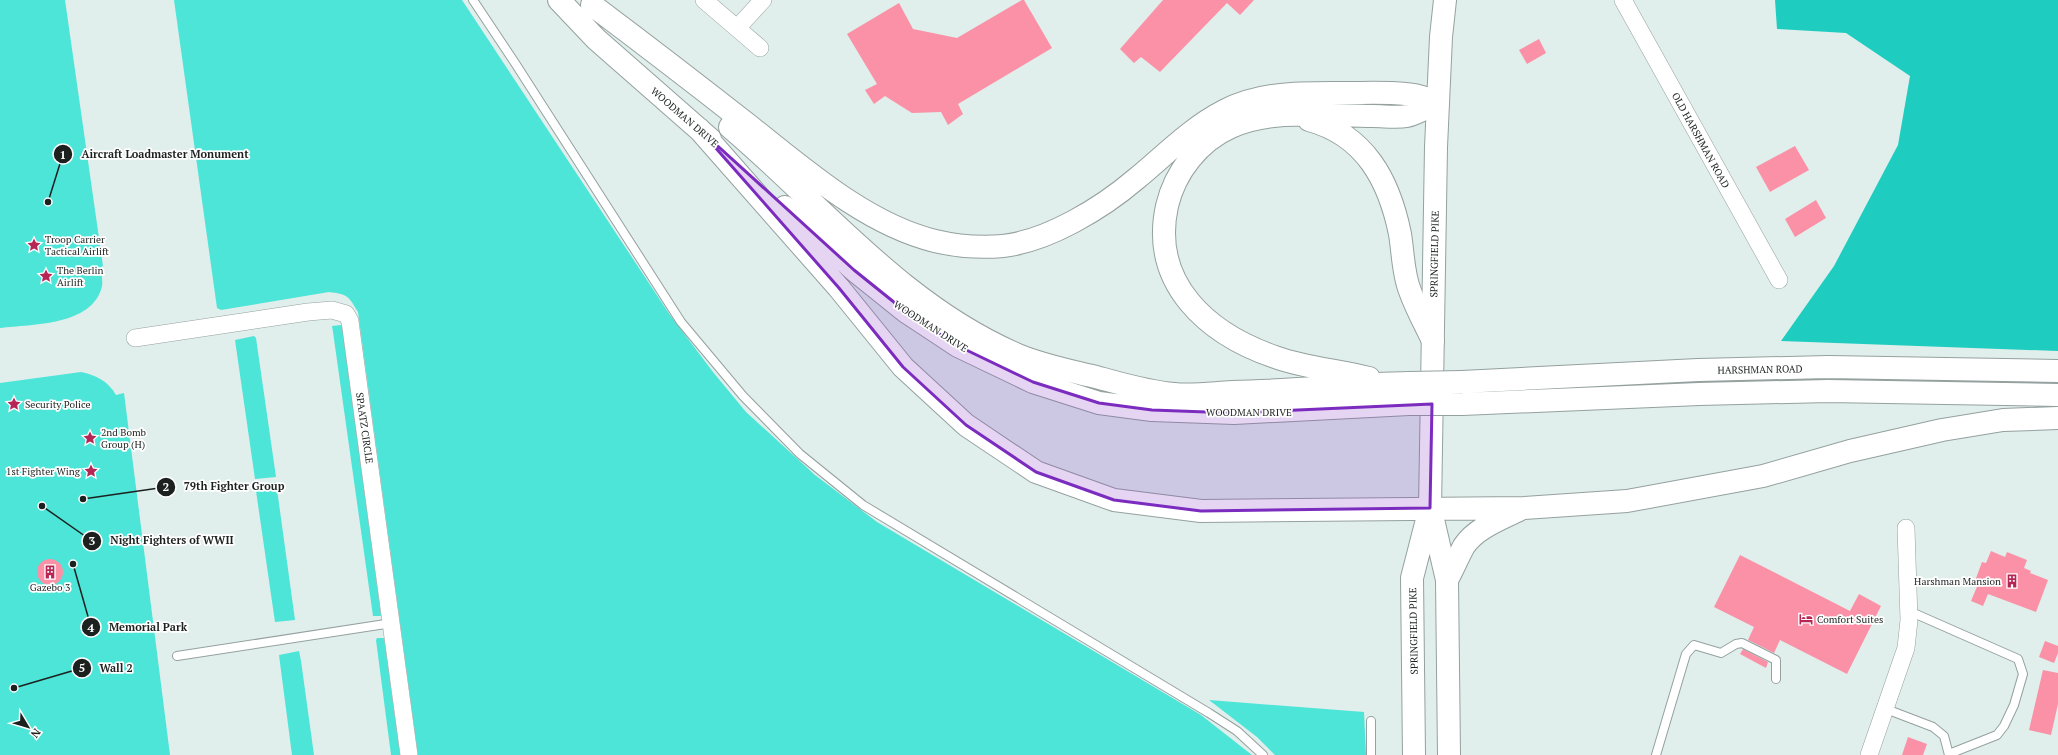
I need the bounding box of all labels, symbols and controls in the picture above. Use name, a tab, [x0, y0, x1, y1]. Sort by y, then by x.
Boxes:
street label: WOODMAN DRIVE	[648, 84, 721, 151]
street label: OLD HARSHMAN ROAD	[1669, 90, 1732, 190]
callout: Aircraft Loadmaster Monument	[53, 143, 256, 166]
text: 1	[60, 147, 66, 162]
text: Aircraft Loadmaster Monument	[81, 147, 249, 161]
street label: SPRINGFIELD PIKE	[1427, 210, 1442, 298]
place label: Troop Carrier Tactical Airlift	[45, 233, 109, 258]
place icon: Troop Carrier Tactical Airlift	[26, 237, 42, 253]
place label: The Berlin Airlift	[57, 264, 104, 289]
place icon: The Berlin Airlift	[38, 268, 54, 284]
street label: WOODMAN DRIVE	[891, 298, 970, 355]
street label: HARSHMAN ROAD	[1717, 362, 1803, 377]
street label: SPAATZ CIRCLE	[353, 392, 376, 465]
place icon: Security Police	[6, 396, 22, 412]
place label: Security Police	[25, 398, 91, 411]
street label: WOODMAN DRIVE	[1206, 406, 1292, 419]
place label: 2nd Bomb Group (H)	[101, 426, 147, 451]
place icon: 2nd Bomb Group (H)	[82, 430, 98, 446]
place icon: 1st Fighter Wing	[83, 463, 99, 479]
place label: 1st Fighter Wing	[6, 465, 81, 478]
callout: 79th Fighter Group	[156, 475, 293, 498]
text: 2	[163, 479, 170, 494]
text: 79th Fighter Group	[184, 479, 285, 493]
callout: Night Fighters of WWII	[82, 529, 241, 552]
text: 3	[89, 533, 96, 548]
text: Night Fighters of WWII	[110, 533, 234, 547]
building icon: Gazebo 3	[42, 564, 58, 580]
building icon: Harshman Mansion	[2004, 573, 2020, 589]
place label: Harshman Mansion	[1914, 575, 2001, 588]
place label: Gazebo 3	[30, 581, 70, 594]
street label: SPRINGFIELD PIKE	[1406, 587, 1421, 675]
hotel icon: Comfort Suites	[1798, 611, 1814, 627]
place label: Comfort Suites	[1817, 613, 1883, 626]
callout: Memorial Park	[81, 616, 195, 639]
text: 4	[88, 620, 95, 635]
text: Memorial Park	[109, 620, 188, 634]
callout: Wall 2	[72, 656, 141, 679]
text: 5	[79, 660, 85, 675]
text: Wall 2	[99, 661, 133, 675]
north arrow	[8, 707, 48, 747]
text: N	[27, 726, 44, 741]

